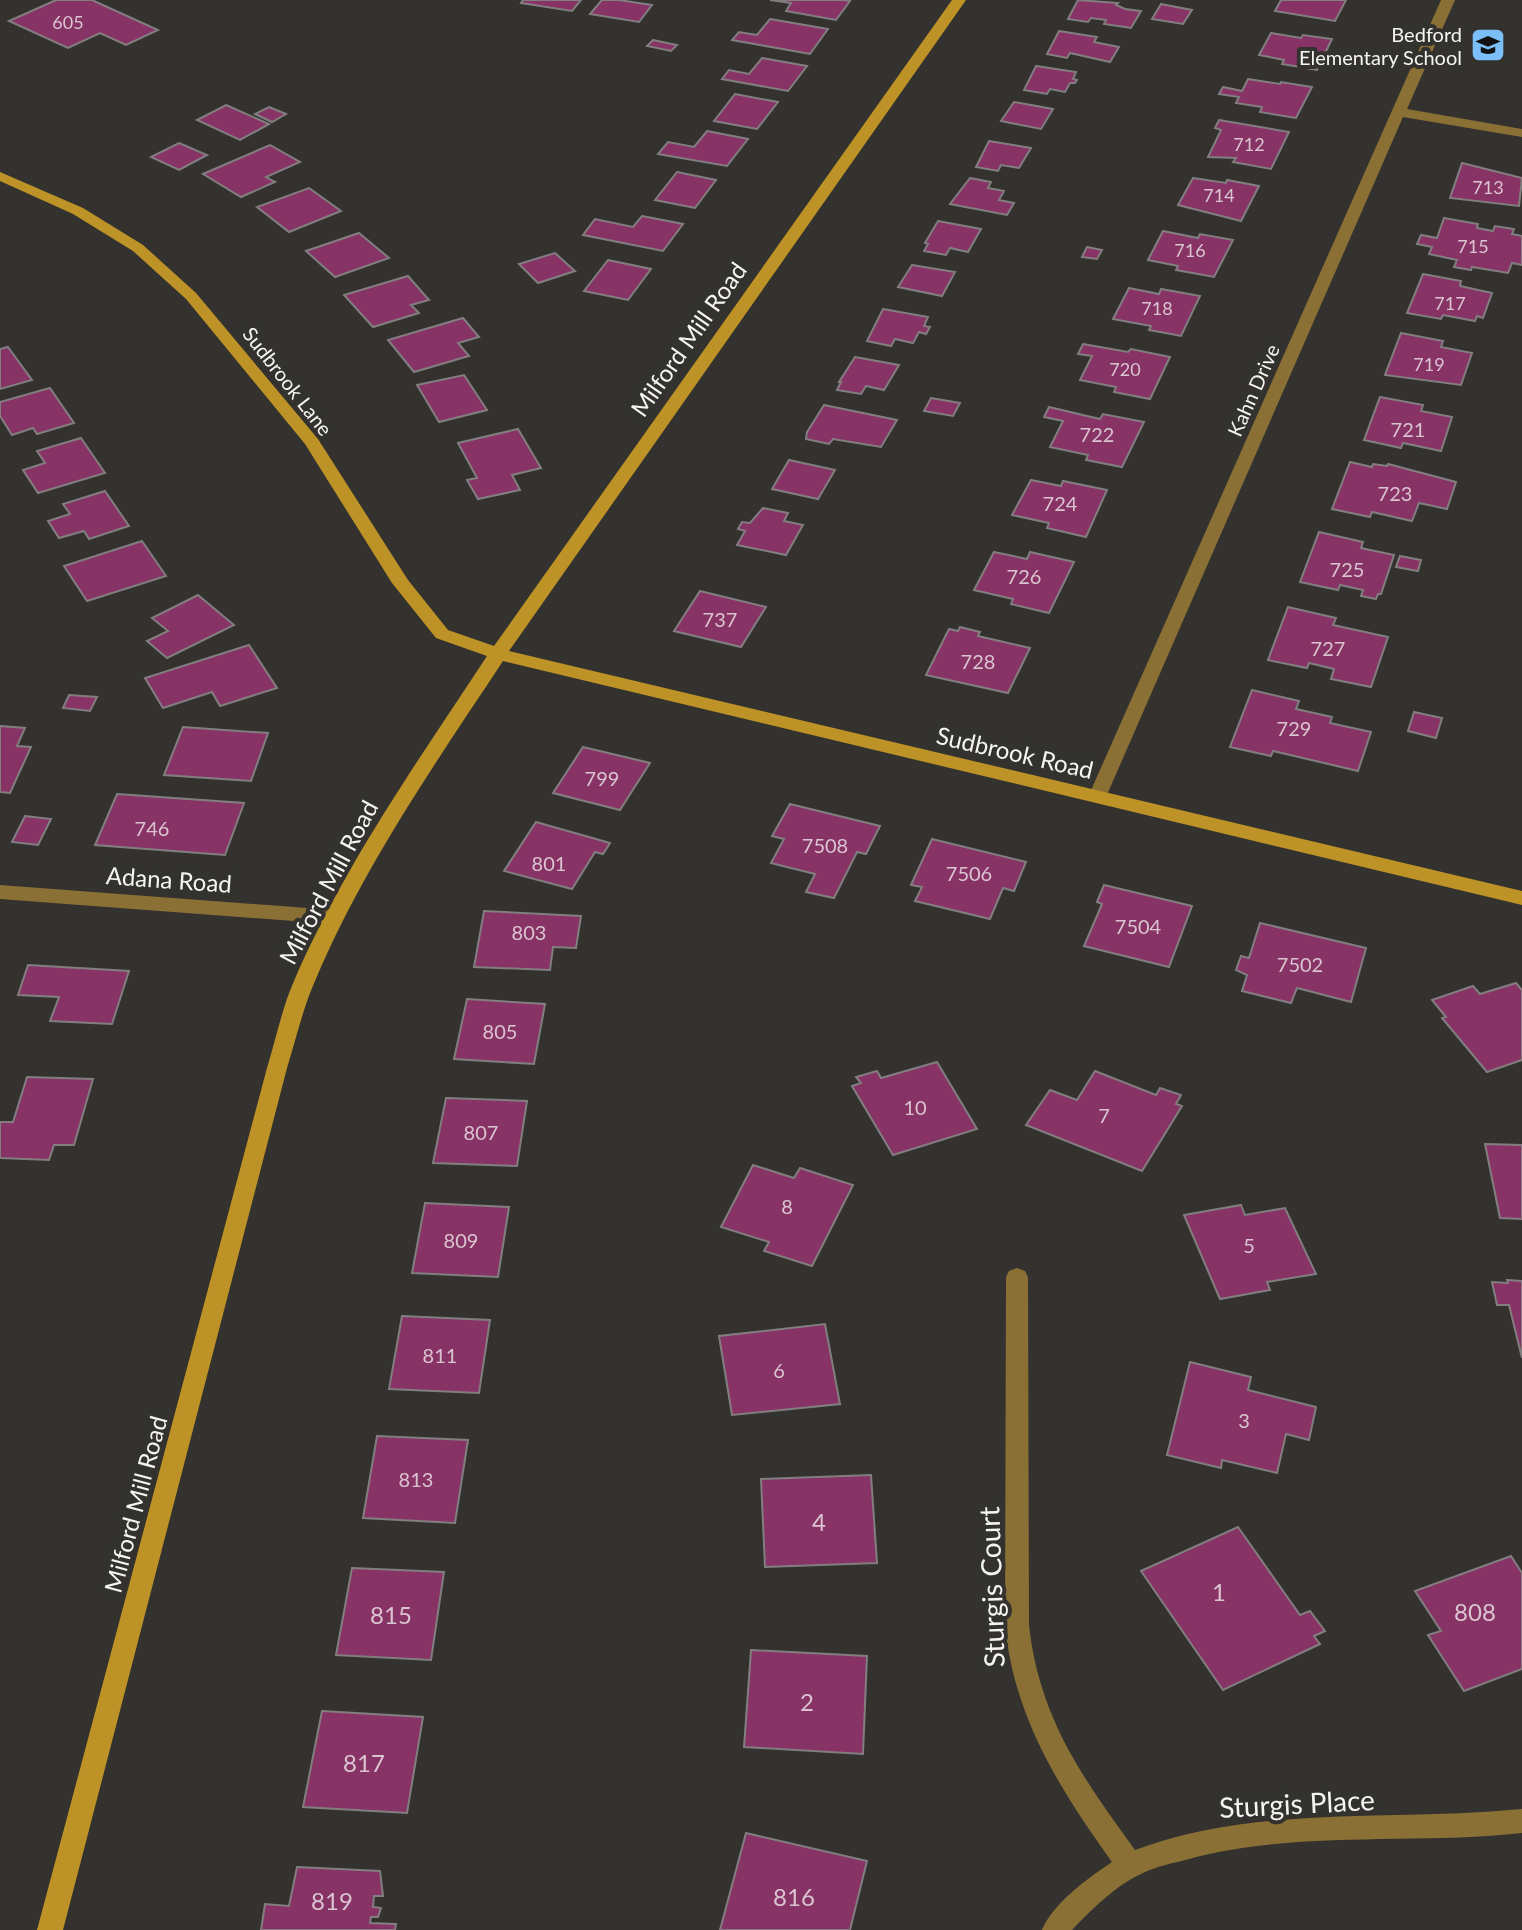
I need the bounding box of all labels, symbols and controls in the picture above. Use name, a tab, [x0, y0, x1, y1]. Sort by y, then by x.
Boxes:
house number: 605	[52, 11, 84, 33]
place label: Bedford Elementary School	[1299, 22, 1462, 69]
school or university icon: Bedford Elementary School	[1469, 26, 1507, 64]
house number: 712	[1233, 133, 1265, 155]
house number: 713	[1472, 176, 1504, 198]
house number: 714	[1203, 184, 1235, 206]
house number: 715	[1457, 235, 1489, 257]
house number: 716	[1174, 239, 1206, 261]
street label: Milford Mill Road	[624, 256, 752, 422]
house number: 717	[1434, 292, 1466, 314]
house number: 718	[1141, 297, 1173, 319]
street label: Sudbrook Lane	[238, 322, 338, 440]
street label: Kahn Drive	[1222, 340, 1284, 440]
house number: 719	[1413, 353, 1445, 375]
house number: 720	[1109, 358, 1141, 380]
house number: 721	[1391, 417, 1425, 441]
house number: 722	[1080, 422, 1114, 446]
house number: 723	[1378, 481, 1412, 505]
house number: 724	[1043, 491, 1078, 515]
house number: 725	[1330, 557, 1364, 581]
house number: 726	[1007, 564, 1041, 588]
house number: 737	[703, 607, 737, 631]
house number: 727	[1311, 636, 1345, 660]
house number: 728	[961, 649, 995, 673]
house number: 729	[1277, 716, 1311, 740]
street label: Sudbrook Road	[934, 720, 1096, 784]
house number: 799	[585, 766, 619, 790]
street label: Milford Mill Road	[273, 795, 383, 969]
house number: 746	[135, 816, 169, 840]
house number: 7508	[802, 833, 848, 857]
house number: 801	[532, 851, 566, 875]
street label: Adana Road	[105, 860, 233, 898]
house number: 7506	[946, 861, 992, 885]
house number: 7504	[1115, 914, 1162, 938]
house number: 803	[512, 920, 546, 944]
house number: 7502	[1277, 952, 1323, 976]
house number: 805	[483, 1019, 517, 1043]
house number: 10	[903, 1095, 927, 1119]
house number: 7	[1098, 1103, 1110, 1127]
house number: 807	[464, 1120, 498, 1144]
house number: 8	[781, 1194, 793, 1218]
house number: 809	[444, 1228, 478, 1252]
house number: 5	[1243, 1233, 1255, 1257]
house number: 811	[423, 1343, 457, 1367]
house number: 6	[773, 1358, 785, 1382]
house number: 3	[1238, 1408, 1250, 1432]
street label: Milford Mill Road	[97, 1413, 173, 1595]
house number: 813	[399, 1467, 433, 1491]
street label: Sturgis Court	[971, 1506, 1011, 1668]
house number: 4	[812, 1507, 826, 1536]
house number: 1	[1212, 1577, 1226, 1606]
house number: 808	[1454, 1597, 1496, 1626]
house number: 815	[370, 1600, 412, 1629]
house number: 2	[800, 1687, 814, 1716]
house number: 817	[343, 1748, 385, 1777]
street label: Sturgis Place	[1218, 1782, 1376, 1824]
house number: 816	[773, 1882, 815, 1911]
house number: 819	[311, 1886, 353, 1915]

